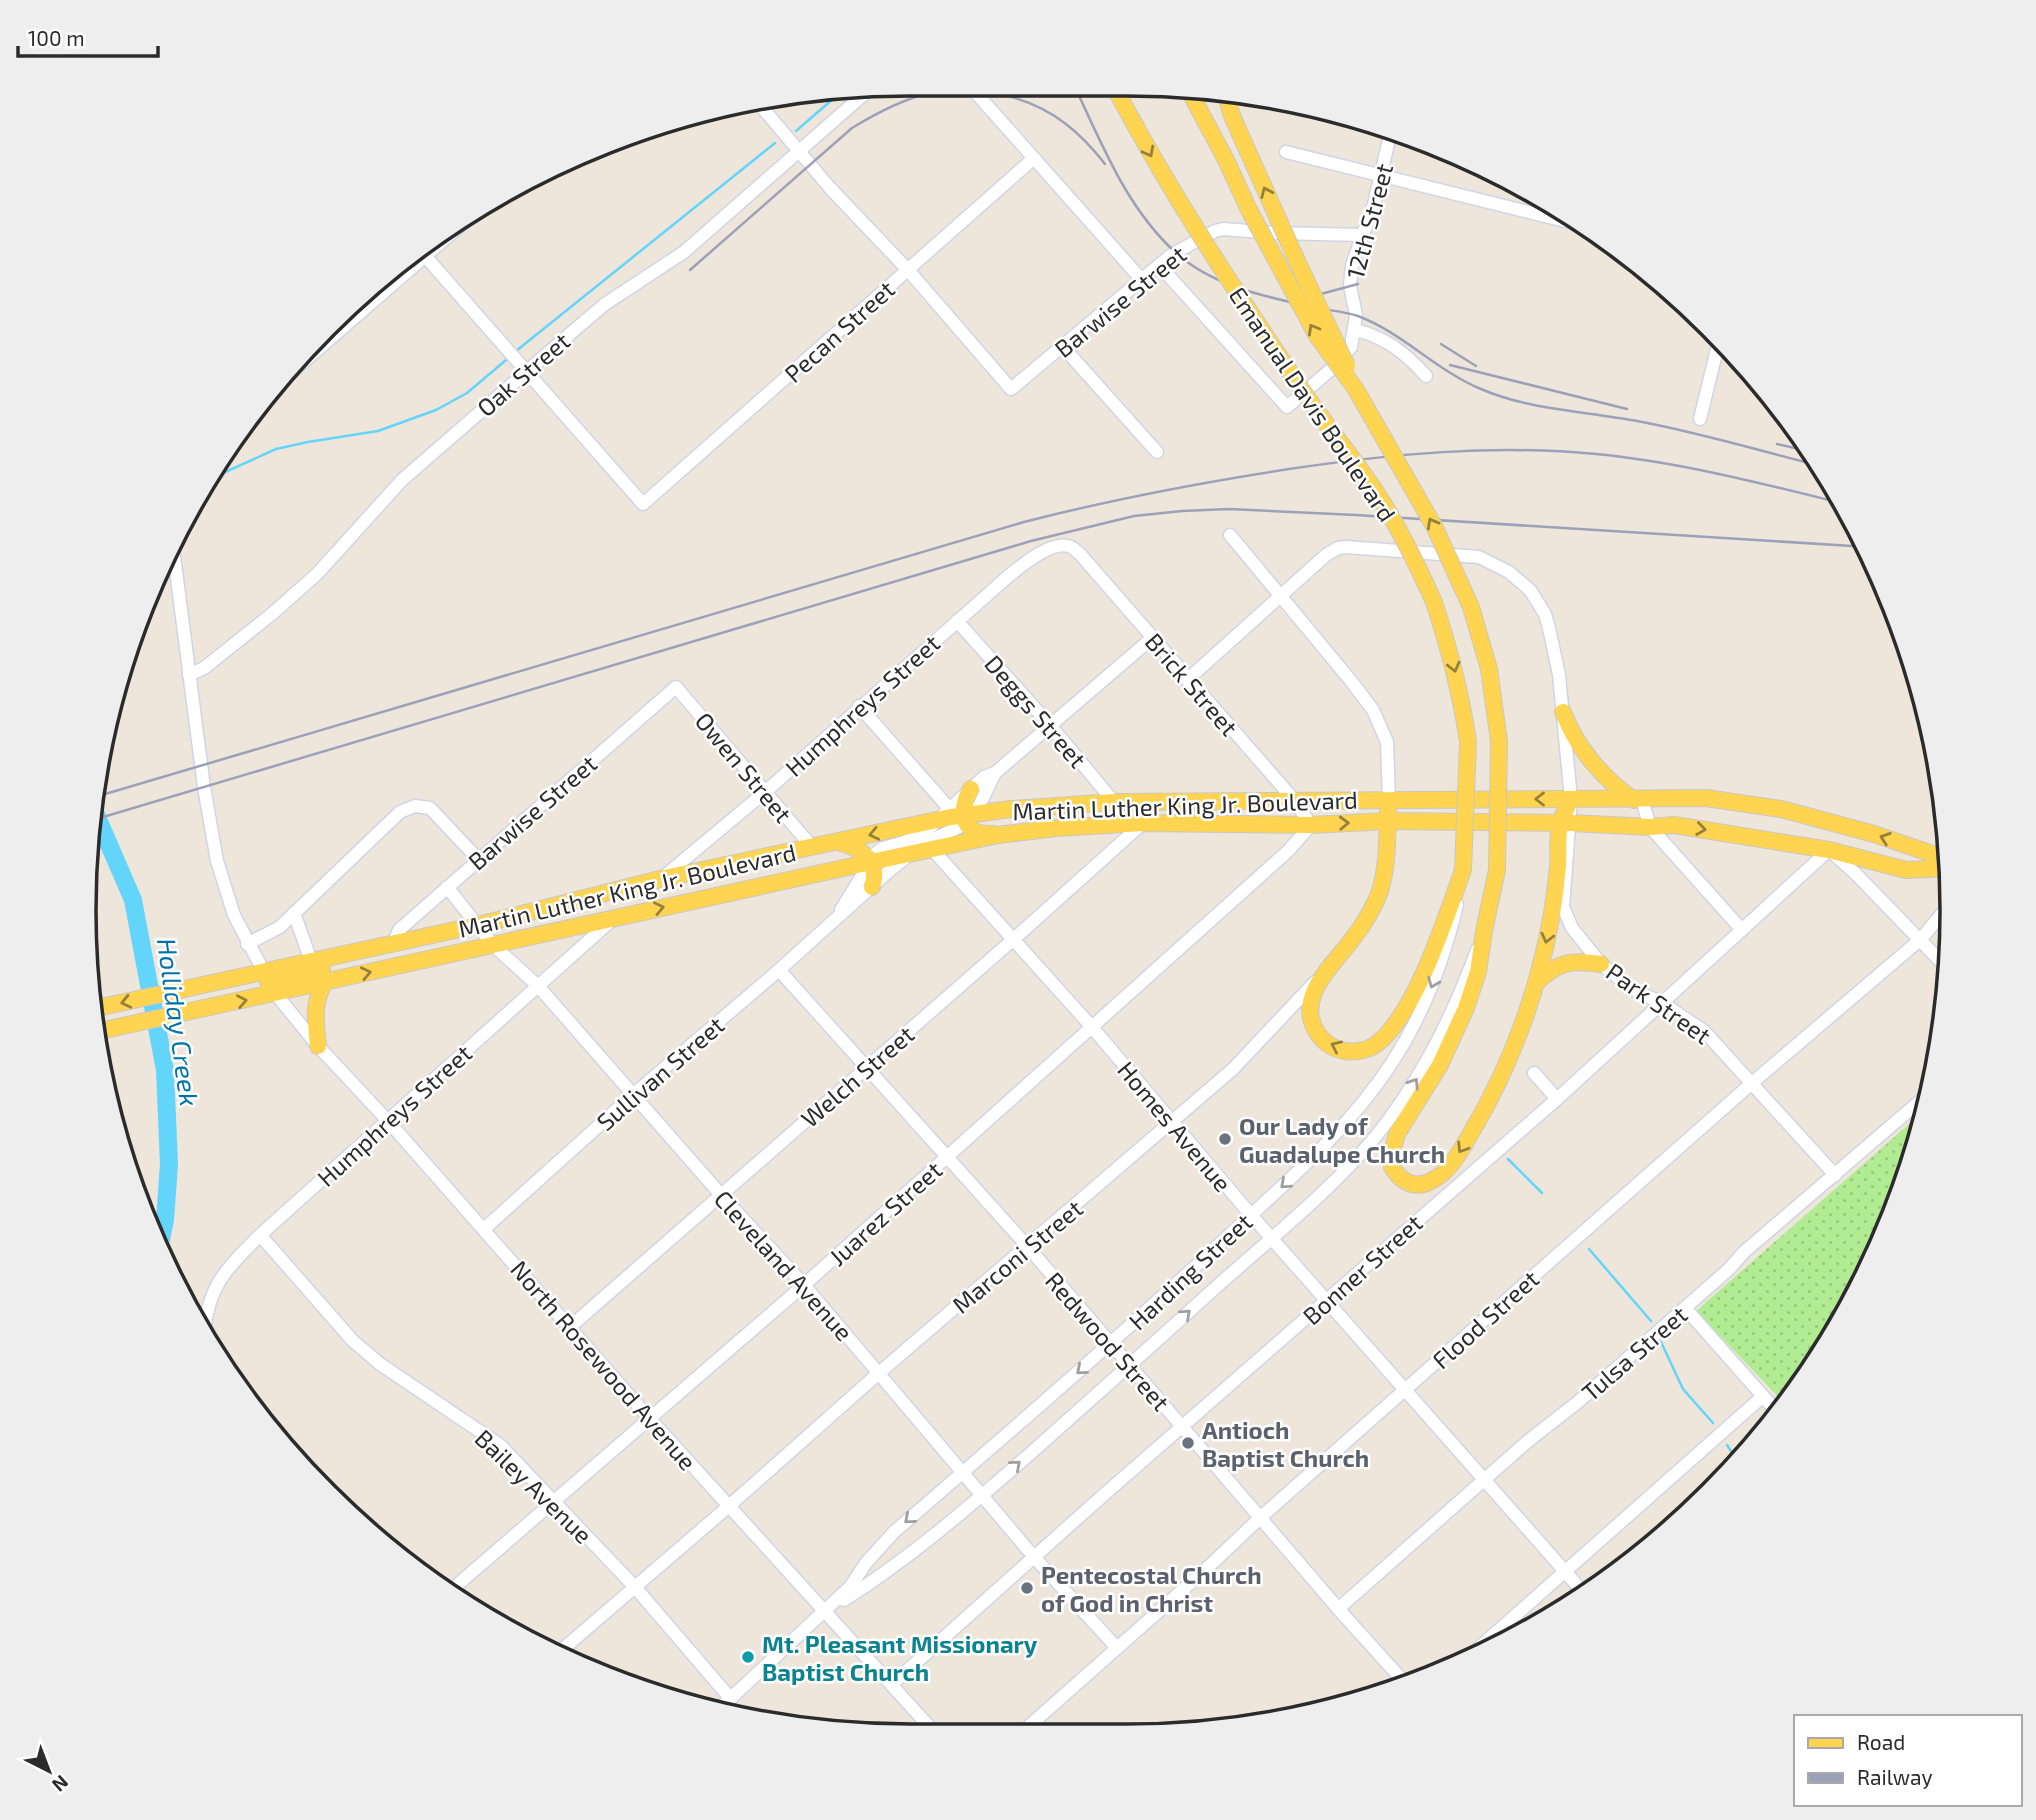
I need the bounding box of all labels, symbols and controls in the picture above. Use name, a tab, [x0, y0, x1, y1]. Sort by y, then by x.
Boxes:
scale bar	[18, 14, 158, 58]
text: 100 m	[28, 25, 85, 50]
one-way arrow	[1141, 145, 1154, 158]
street label: 12th Street	[1340, 160, 1398, 282]
one-way arrow	[1260, 187, 1274, 199]
street label: Barwise Street	[1048, 239, 1192, 363]
street label: Pecan Street	[778, 274, 900, 388]
street label: Emanual Davis Boulevard	[1224, 281, 1402, 527]
one-way arrow	[1309, 323, 1322, 336]
street label: Oak Street	[471, 326, 575, 422]
one-way arrow	[1426, 517, 1440, 530]
street label: Brick Street	[1140, 627, 1244, 741]
street label: Humphreys Street	[779, 628, 945, 782]
street label: Deggs Street	[979, 649, 1093, 773]
one-way arrow	[1446, 661, 1460, 673]
street label: Owen Street	[690, 706, 798, 828]
street label: Barwise Street	[462, 748, 602, 876]
street label: Martin Luther King Jr. Boulevard	[1012, 784, 1358, 826]
one-way arrow	[1534, 791, 1545, 807]
one-way arrow	[1339, 816, 1350, 831]
one-way arrow	[1695, 821, 1707, 836]
one-way arrow	[868, 825, 880, 840]
one-way arrow	[1880, 832, 1892, 846]
street label: Martin Luther King Jr. Boulevard	[455, 837, 799, 943]
one-way arrow	[653, 902, 665, 916]
one-way arrow	[1541, 932, 1555, 944]
water label: Holliday Creek	[151, 936, 206, 1108]
street label: Park Street	[1601, 956, 1717, 1050]
one-way arrow	[360, 967, 372, 982]
one-way arrow	[1427, 976, 1441, 988]
one-way arrow	[120, 993, 132, 1008]
one-way arrow	[236, 994, 248, 1009]
street label: Sullivan Street	[590, 1010, 730, 1136]
street label: Welch Street	[795, 1019, 919, 1133]
street label: Humphreys Street	[311, 1038, 477, 1192]
one-way arrow	[1331, 1040, 1343, 1054]
street label: Homes Avenue	[1112, 1055, 1238, 1197]
one-way arrow	[1405, 1078, 1418, 1091]
place label: Our Lady of Guadalupe Church	[1239, 1111, 1445, 1168]
marker: Our Lady of Guadalupe Church	[1217, 1131, 1233, 1147]
one-way arrow	[1458, 1140, 1471, 1153]
street label: Juarez Street	[823, 1155, 947, 1271]
one-way arrow	[1280, 1176, 1293, 1188]
street label: Cleveland Avenue	[709, 1184, 859, 1346]
street label: Marconi Street	[946, 1193, 1088, 1319]
street label: Harding Street	[1122, 1207, 1258, 1335]
street label: Bonner Street	[1296, 1208, 1428, 1330]
street label: North Rosewood Avenue	[505, 1254, 703, 1476]
street label: Flood Street	[1426, 1264, 1544, 1374]
street label: Redwood Street	[1040, 1266, 1176, 1416]
street label: Tulsa Street	[1575, 1299, 1693, 1407]
one-way arrow	[1178, 1310, 1191, 1322]
one-way arrow	[1076, 1362, 1089, 1374]
place label: Antioch Baptist Church	[1202, 1415, 1369, 1472]
street label: Bailey Avenue	[469, 1423, 599, 1549]
marker: Antioch Baptist Church	[1180, 1435, 1196, 1451]
one-way arrow	[1008, 1461, 1021, 1474]
one-way arrow	[904, 1511, 917, 1523]
place label: Pentecostal Church of God in Christ	[1041, 1560, 1262, 1617]
marker: Pentecostal Church of God in Christ	[1019, 1580, 1035, 1596]
place label: Mt. Pleasant Missionary Baptist Church	[762, 1629, 1038, 1686]
marker: Mt. Pleasant Missionary Baptist Church	[740, 1649, 756, 1665]
legend	[1794, 1715, 2022, 1806]
text: Road	[1857, 1729, 1905, 1754]
north arrow	[14, 1736, 84, 1806]
text: Railway	[1857, 1764, 1933, 1789]
text: N	[48, 1771, 74, 1797]

